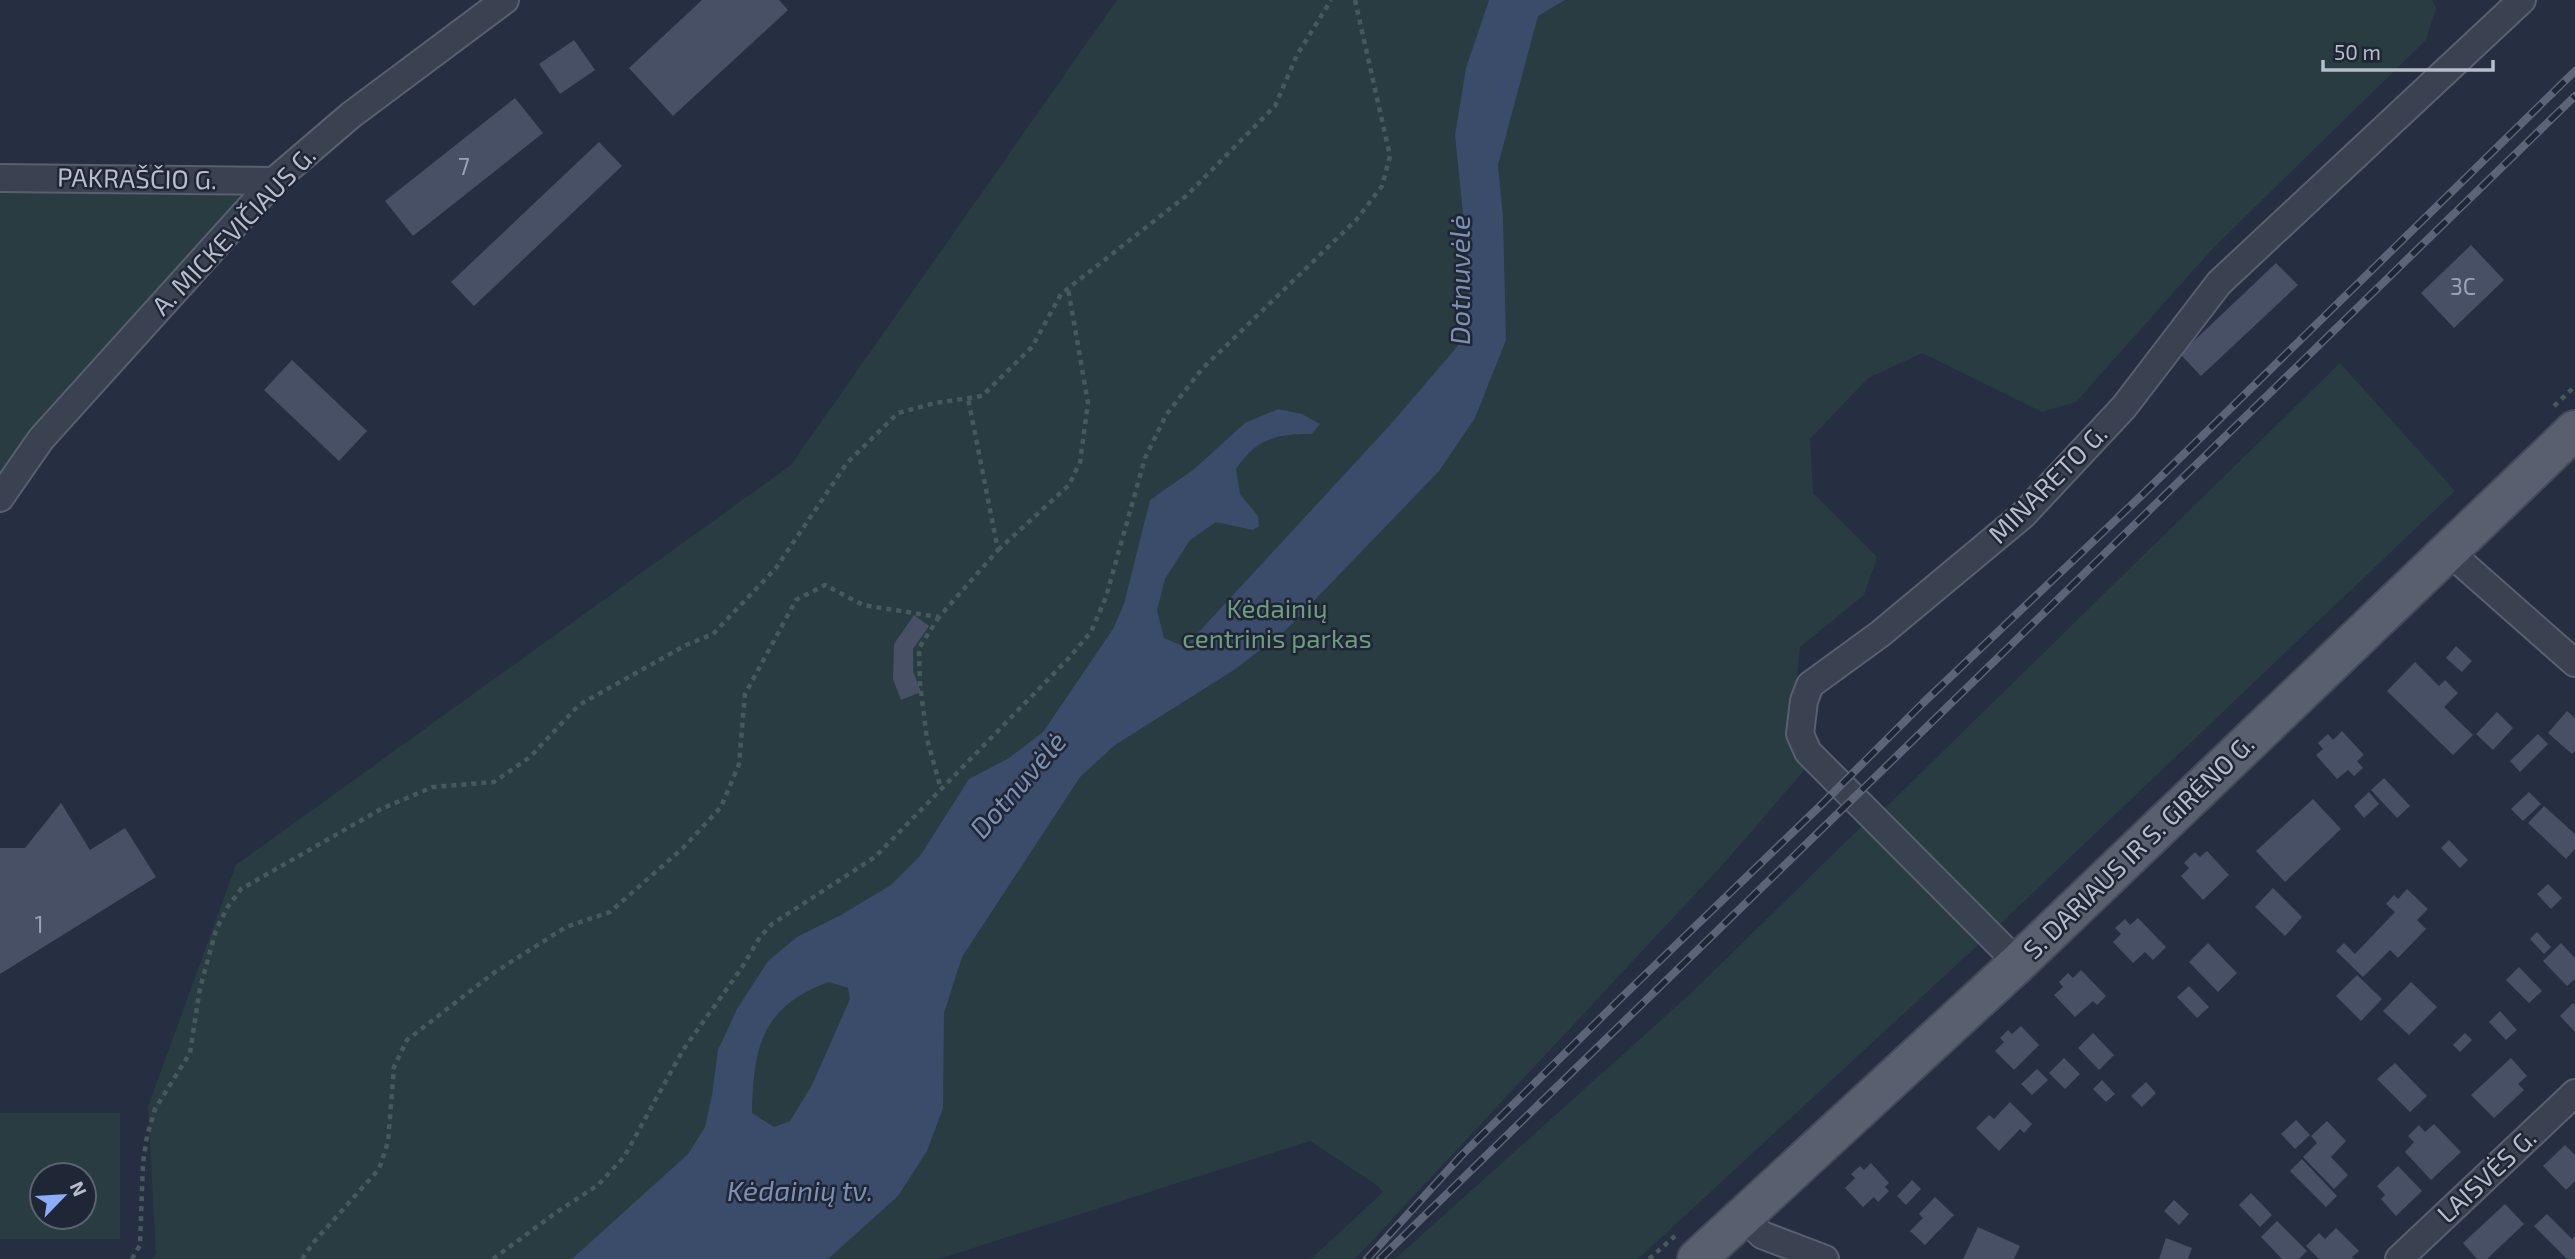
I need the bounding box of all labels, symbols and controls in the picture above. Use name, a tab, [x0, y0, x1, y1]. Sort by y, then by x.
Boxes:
scale bar	[2323, 28, 2493, 72]
text: 50 m	[2334, 39, 2381, 64]
street label: A. MICKEVIČIAUS G.	[145, 139, 321, 321]
house number: 7	[458, 152, 470, 180]
street label: PAKRAŠČIO G.	[57, 161, 217, 194]
water label: Dotnuvėlė	[1442, 215, 1476, 345]
house number: 3C	[2450, 272, 2476, 300]
street label: MINARETO G.	[1981, 417, 2113, 549]
park label: Kėdainių centrinis parkas	[1182, 592, 1372, 653]
water label: Dotnuvėlė	[962, 724, 1073, 845]
street label: S. DARIAUS IR S. GIRĖNO G.	[2016, 727, 2260, 964]
house number: 1	[34, 910, 44, 938]
street label: LAISVĖS G.	[2430, 1121, 2542, 1229]
north arrow	[28, 1161, 98, 1231]
water label: Kėdainių tv.	[727, 1173, 873, 1207]
text: N	[66, 1178, 92, 1200]

